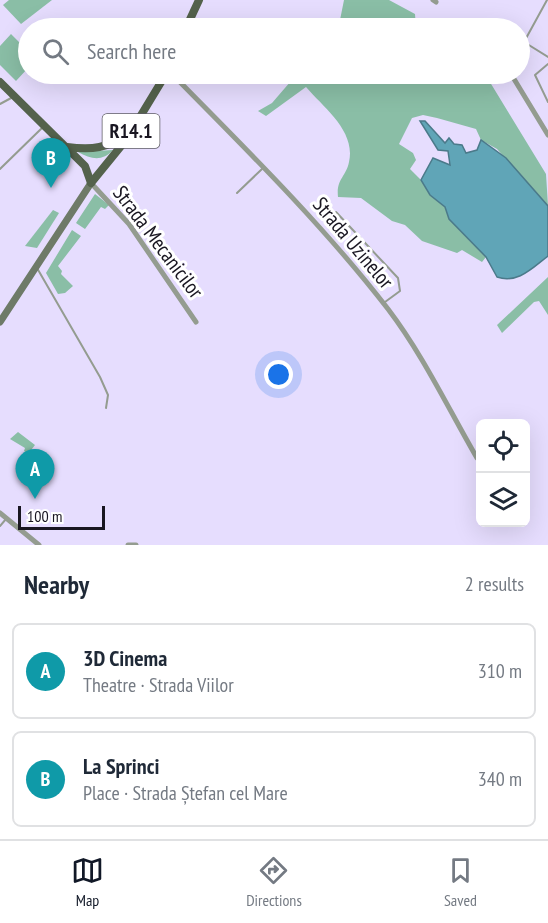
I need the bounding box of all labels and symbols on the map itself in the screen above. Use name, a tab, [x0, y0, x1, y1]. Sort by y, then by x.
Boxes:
road number: R14.1	[102, 114, 160, 148]
pin: B	[32, 138, 70, 188]
street label: Strada Mecanicilor	[107, 180, 210, 304]
street label: Strada Uzinelor	[307, 191, 400, 294]
your location	[264, 360, 293, 389]
pin: A	[15, 450, 54, 499]
scale bar	[18, 503, 105, 530]

